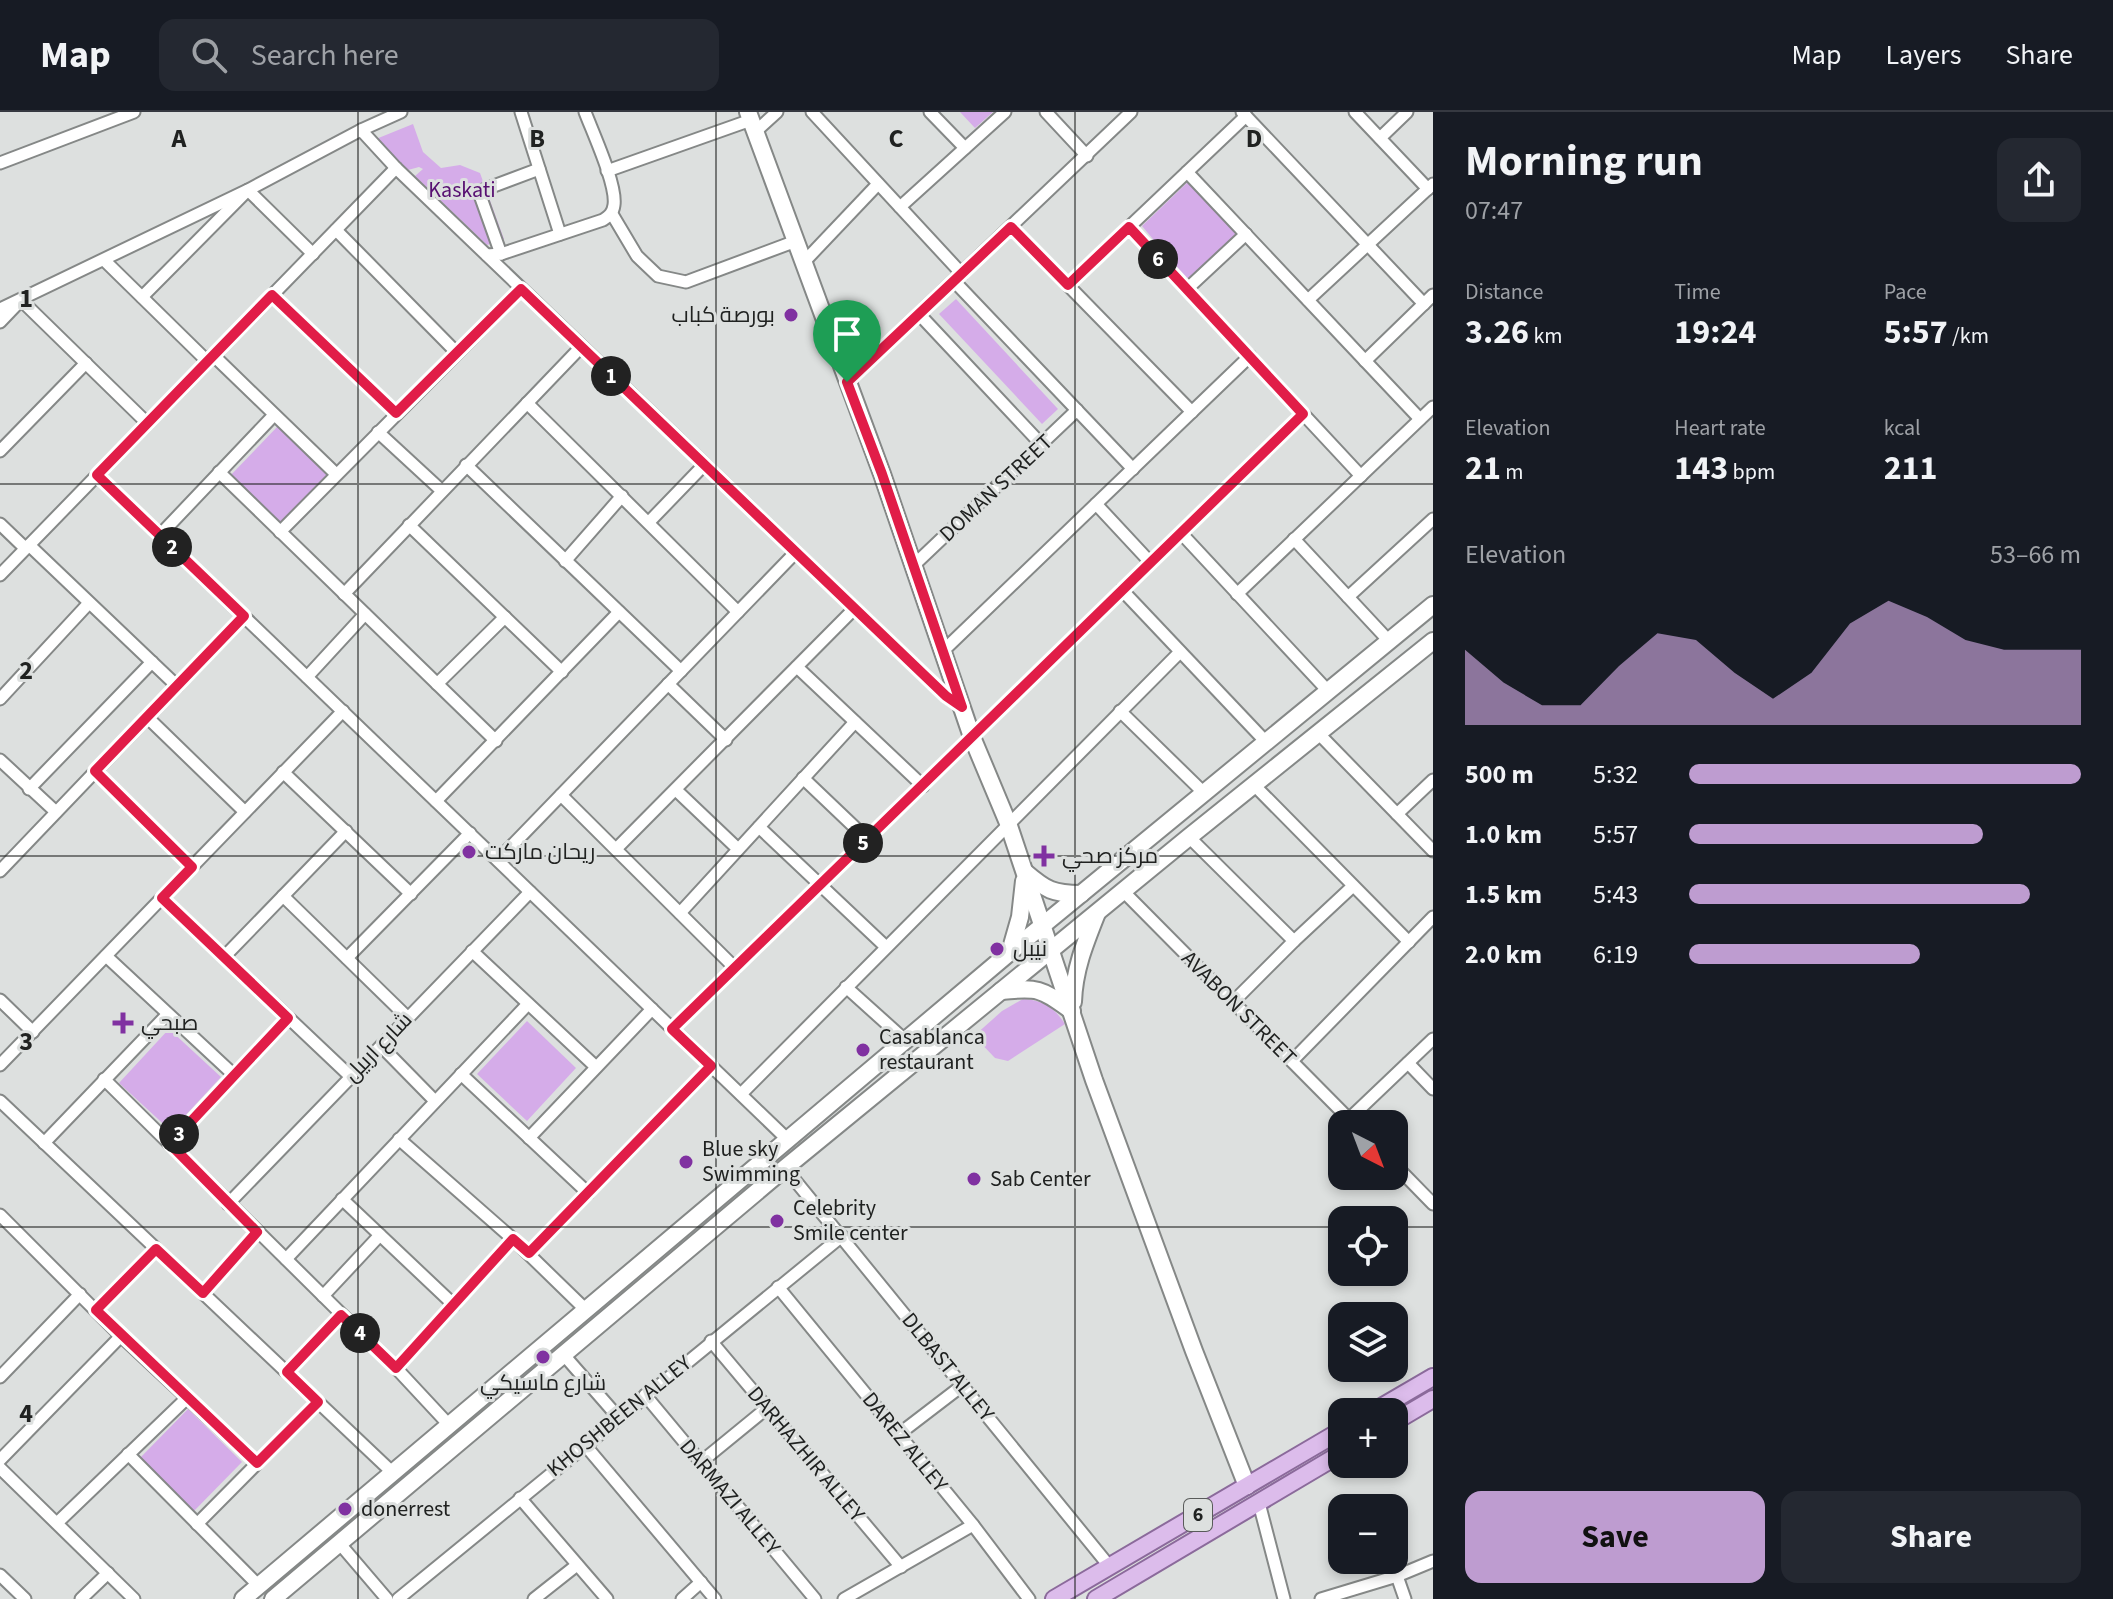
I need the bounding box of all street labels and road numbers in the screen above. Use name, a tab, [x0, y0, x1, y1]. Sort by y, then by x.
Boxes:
street label: DOMAN STREET	[932, 427, 1060, 549]
street label: AVABON STREET	[1174, 943, 1304, 1073]
street label: شارع اربيل	[336, 1005, 420, 1089]
street label: DLBAST ALLEY	[894, 1306, 1002, 1429]
street label: KHOSHBEEN ALLEY	[540, 1347, 699, 1484]
street label: DARHAZHIR ALLEY	[740, 1379, 873, 1529]
street label: DAREZ ALLEY	[854, 1385, 956, 1500]
street label: DARMAZI ALLEY	[672, 1432, 789, 1562]
road number: 6	[1184, 1499, 1212, 1531]

